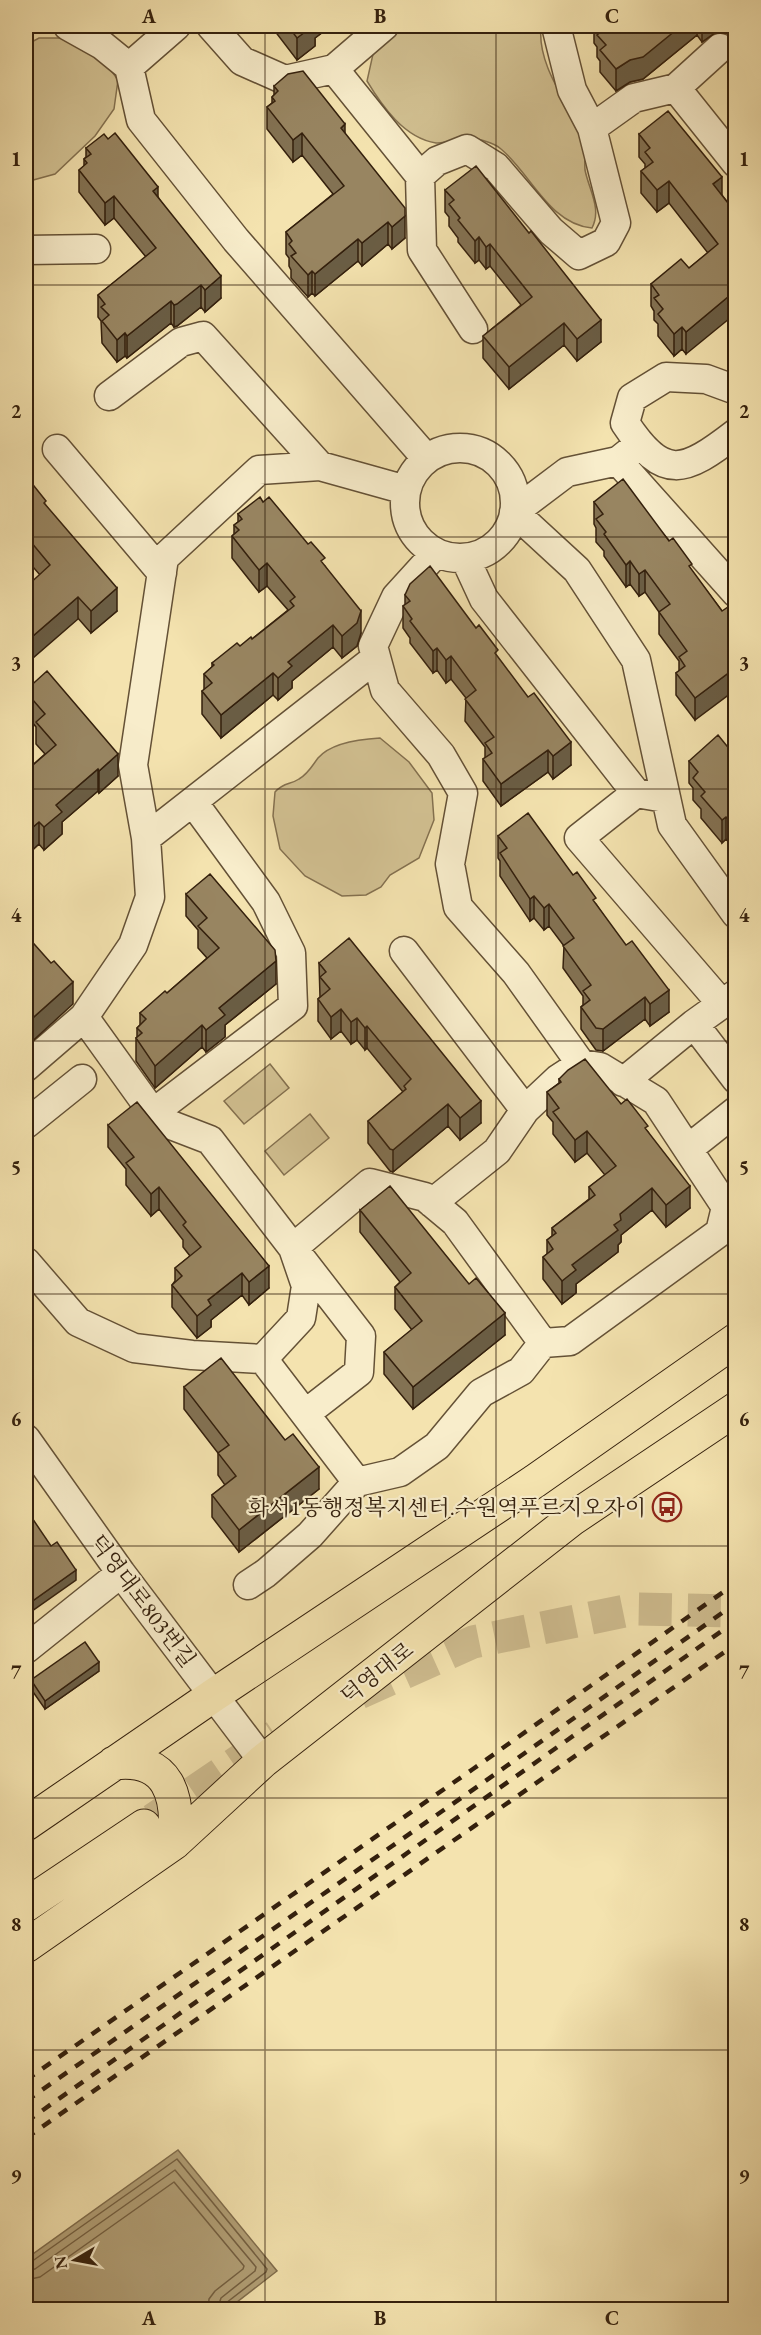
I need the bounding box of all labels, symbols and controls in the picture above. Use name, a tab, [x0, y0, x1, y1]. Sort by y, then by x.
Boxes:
text: A	[141, 3, 157, 29]
text: B	[374, 3, 386, 29]
text: C	[605, 3, 619, 29]
text: 1	[11, 146, 21, 172]
text: 1	[739, 146, 749, 172]
text: 2	[11, 398, 22, 424]
text: 2	[739, 398, 750, 424]
text: 3	[11, 650, 21, 676]
text: 3	[739, 650, 749, 676]
text: 4	[11, 902, 22, 928]
text: 4	[739, 902, 750, 928]
text: 5	[11, 1154, 21, 1180]
text: 5	[739, 1154, 749, 1180]
text: 6	[11, 1406, 22, 1432]
text: 6	[739, 1406, 750, 1432]
bus stop icon: 화서1동행정복지센터.수원역푸르지오자이	[651, 1491, 683, 1523]
place label: 화서1동행정복지센터.수원역푸르지오자이	[248, 1493, 646, 1522]
street label: 덕영대로803번길	[84, 1529, 202, 1673]
street label: 덕영대로	[335, 1635, 419, 1711]
text: 7	[11, 1659, 22, 1685]
text: 7	[739, 1659, 750, 1685]
text: 8	[11, 1911, 21, 1937]
text: 8	[739, 1911, 749, 1937]
text: 9	[11, 2163, 22, 2189]
text: 9	[739, 2163, 750, 2189]
north arrow	[45, 2230, 105, 2290]
text: N	[49, 2254, 72, 2271]
text: A	[141, 2305, 157, 2331]
text: B	[374, 2305, 386, 2331]
text: C	[605, 2305, 619, 2331]

